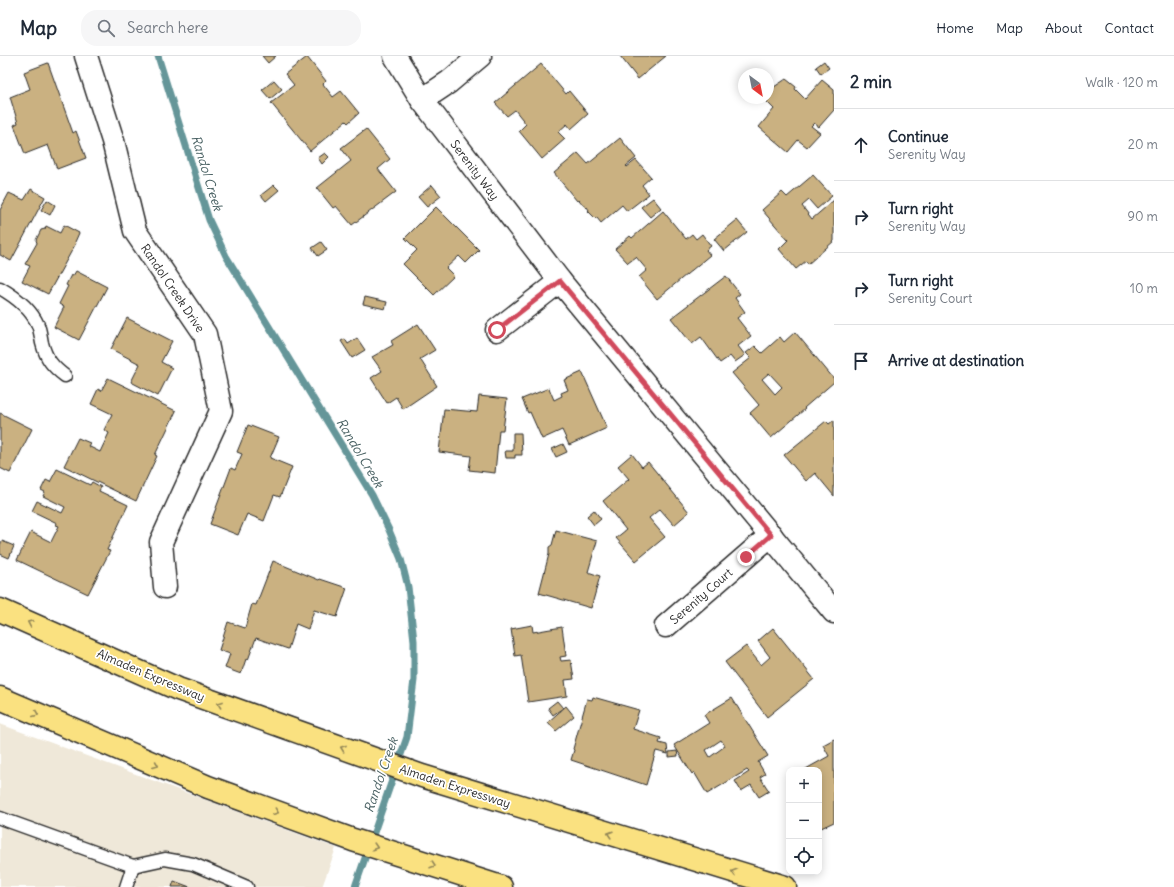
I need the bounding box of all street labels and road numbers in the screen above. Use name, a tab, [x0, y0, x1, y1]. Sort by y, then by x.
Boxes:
street label: Serenity Way	[447, 137, 503, 203]
street label: Randol Creek Drive	[138, 241, 208, 335]
street label: Serenity Court	[667, 565, 735, 627]
street label: Almaden Expressway	[95, 645, 207, 705]
street label: Almaden Expressway	[398, 761, 512, 811]

